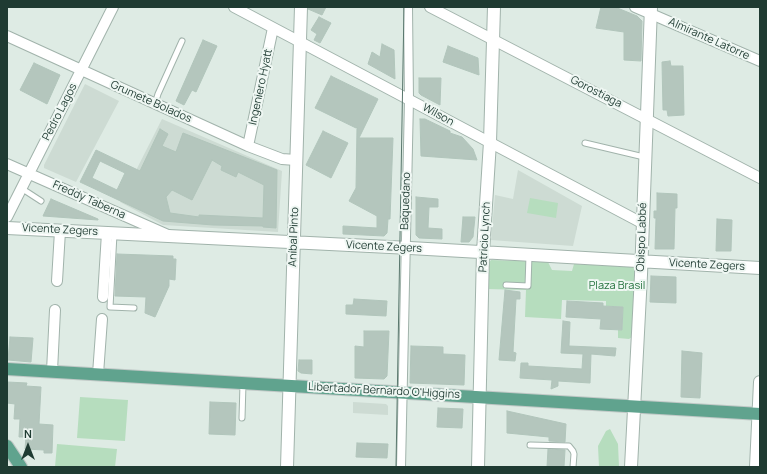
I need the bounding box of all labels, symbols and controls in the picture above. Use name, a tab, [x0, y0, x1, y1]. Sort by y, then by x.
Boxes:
street label: Almirante Latorre	[666, 15, 752, 63]
street label: Ingeniero Hyatt	[247, 48, 275, 126]
street label: Gorostiaga	[568, 73, 624, 111]
street label: Grumete Bolados	[108, 78, 194, 126]
street label: Pedro Lagos	[40, 81, 80, 143]
street label: Wilson	[420, 101, 456, 129]
street label: Baquedano	[398, 172, 414, 230]
street label: Freddy Taberna	[51, 178, 127, 222]
street label: Patricio Lynch	[477, 201, 493, 273]
street label: Obispo Labbé	[634, 202, 650, 272]
street label: Aníbal Pinto	[286, 207, 302, 267]
street label: Vicente Zegers	[22, 221, 98, 239]
street label: Vicente Zegers	[346, 238, 422, 256]
street label: Vicente Zegers	[669, 256, 745, 274]
park label: Plaza Brasil	[589, 279, 645, 293]
street label: Libertador Bernardo O'Higgins	[308, 380, 460, 402]
north arrow	[8, 426, 48, 466]
text: N	[24, 426, 32, 441]

